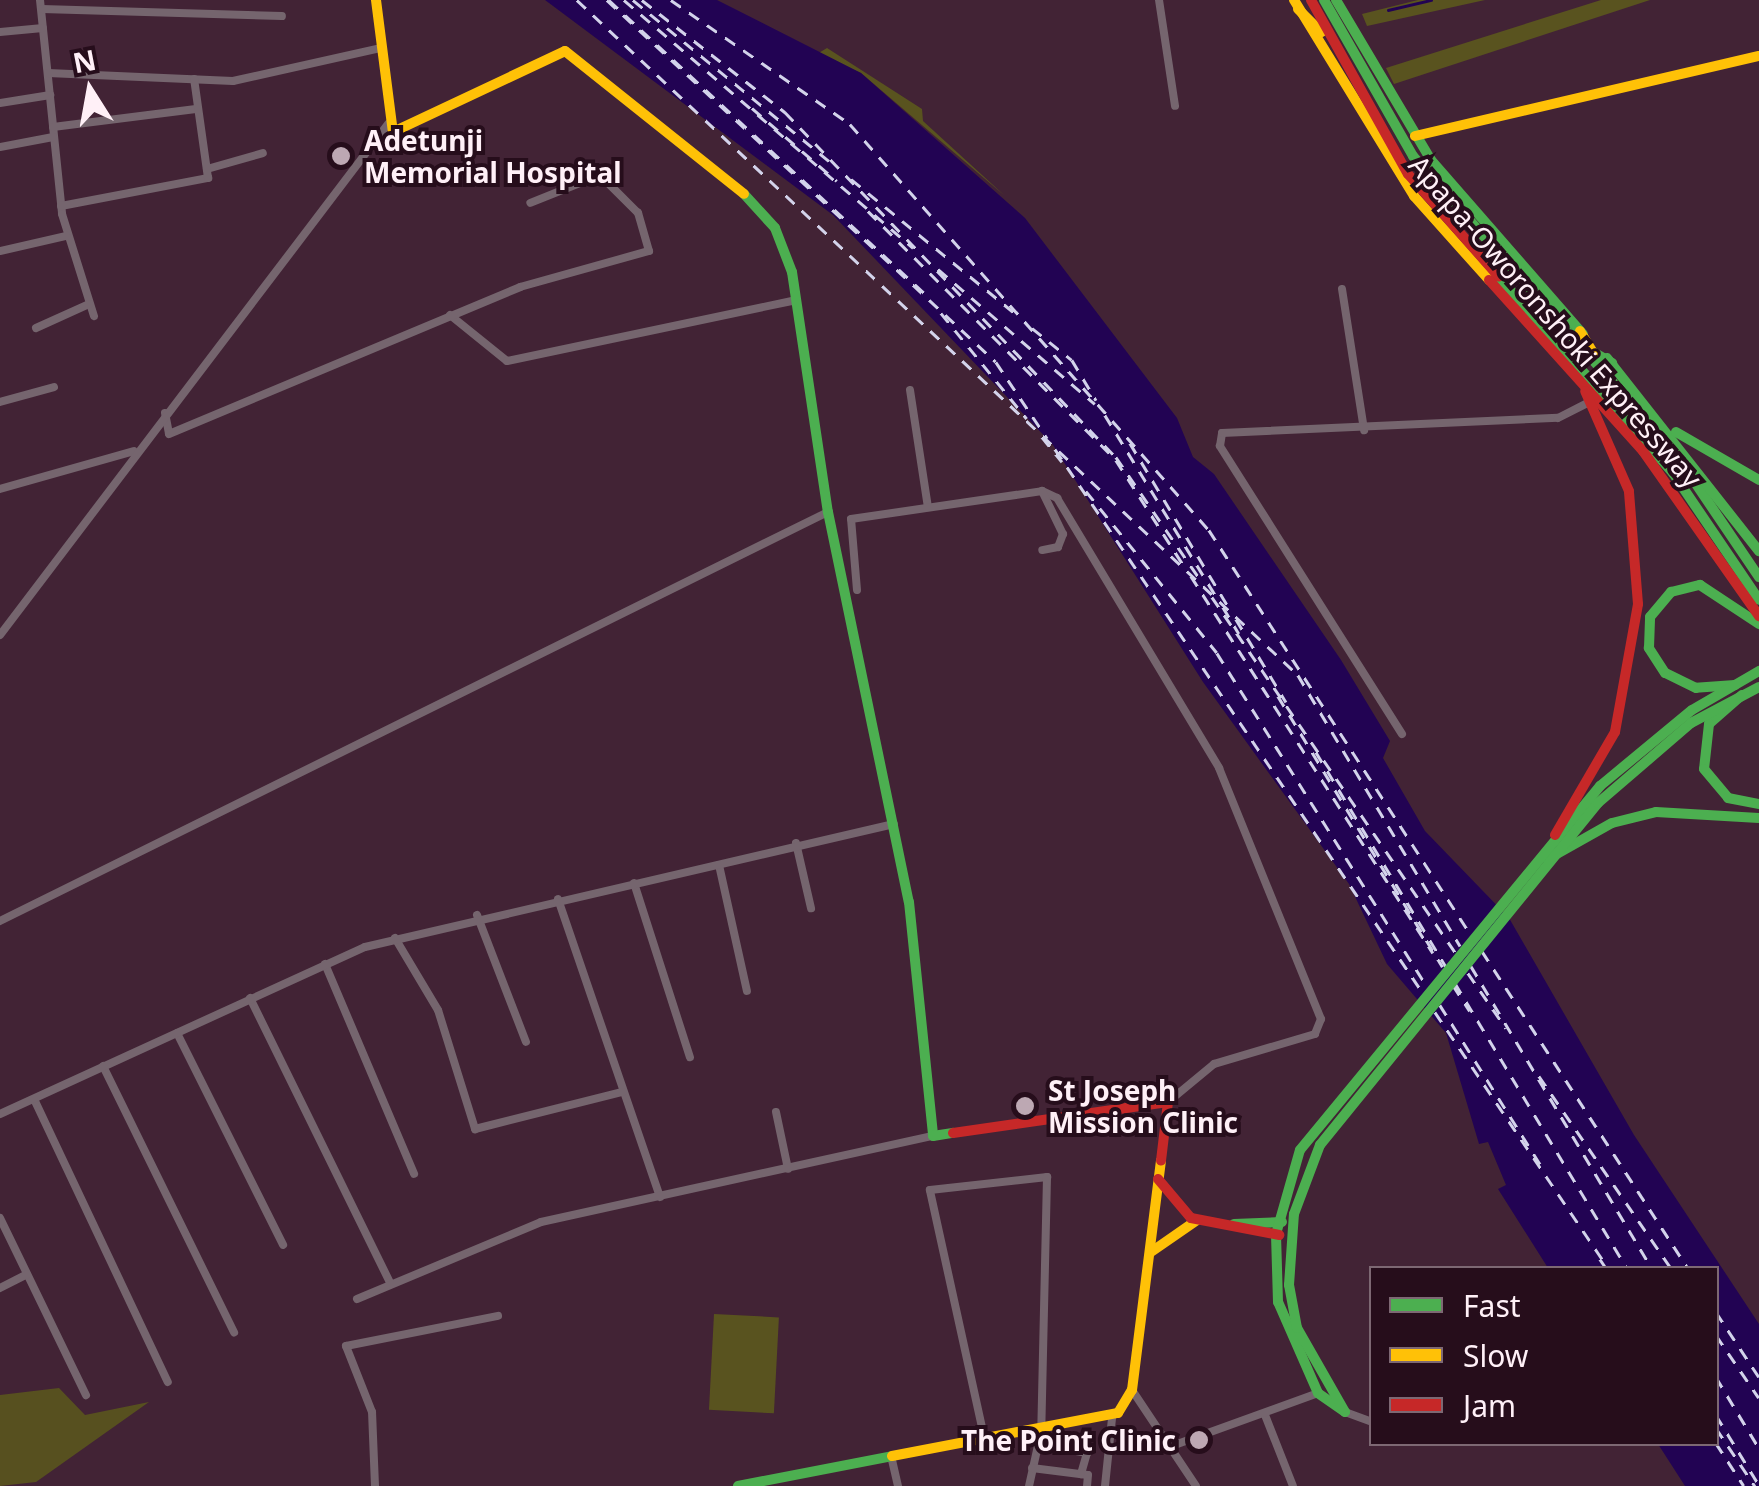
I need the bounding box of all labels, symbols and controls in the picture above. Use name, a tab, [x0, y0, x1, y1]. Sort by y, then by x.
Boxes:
north arrow	[40, 40, 140, 140]
text: N	[69, 40, 99, 81]
place label: Adetunji Memorial Hospital	[364, 123, 622, 189]
marker: Adetunji Memorial Hospital	[328, 143, 354, 169]
street label: Apapa-Oworonshoki Expressway	[1403, 148, 1709, 494]
place label: St Joseph Mission Clinic	[1048, 1073, 1238, 1139]
marker: St Joseph Mission Clinic	[1012, 1093, 1038, 1119]
legend	[1369, 1266, 1719, 1446]
text: Fast	[1463, 1285, 1521, 1326]
text: Slow	[1463, 1335, 1528, 1376]
text: Jam	[1463, 1385, 1516, 1426]
place label: The Point Clinic	[961, 1423, 1176, 1457]
marker: The Point Clinic	[1186, 1427, 1212, 1453]

